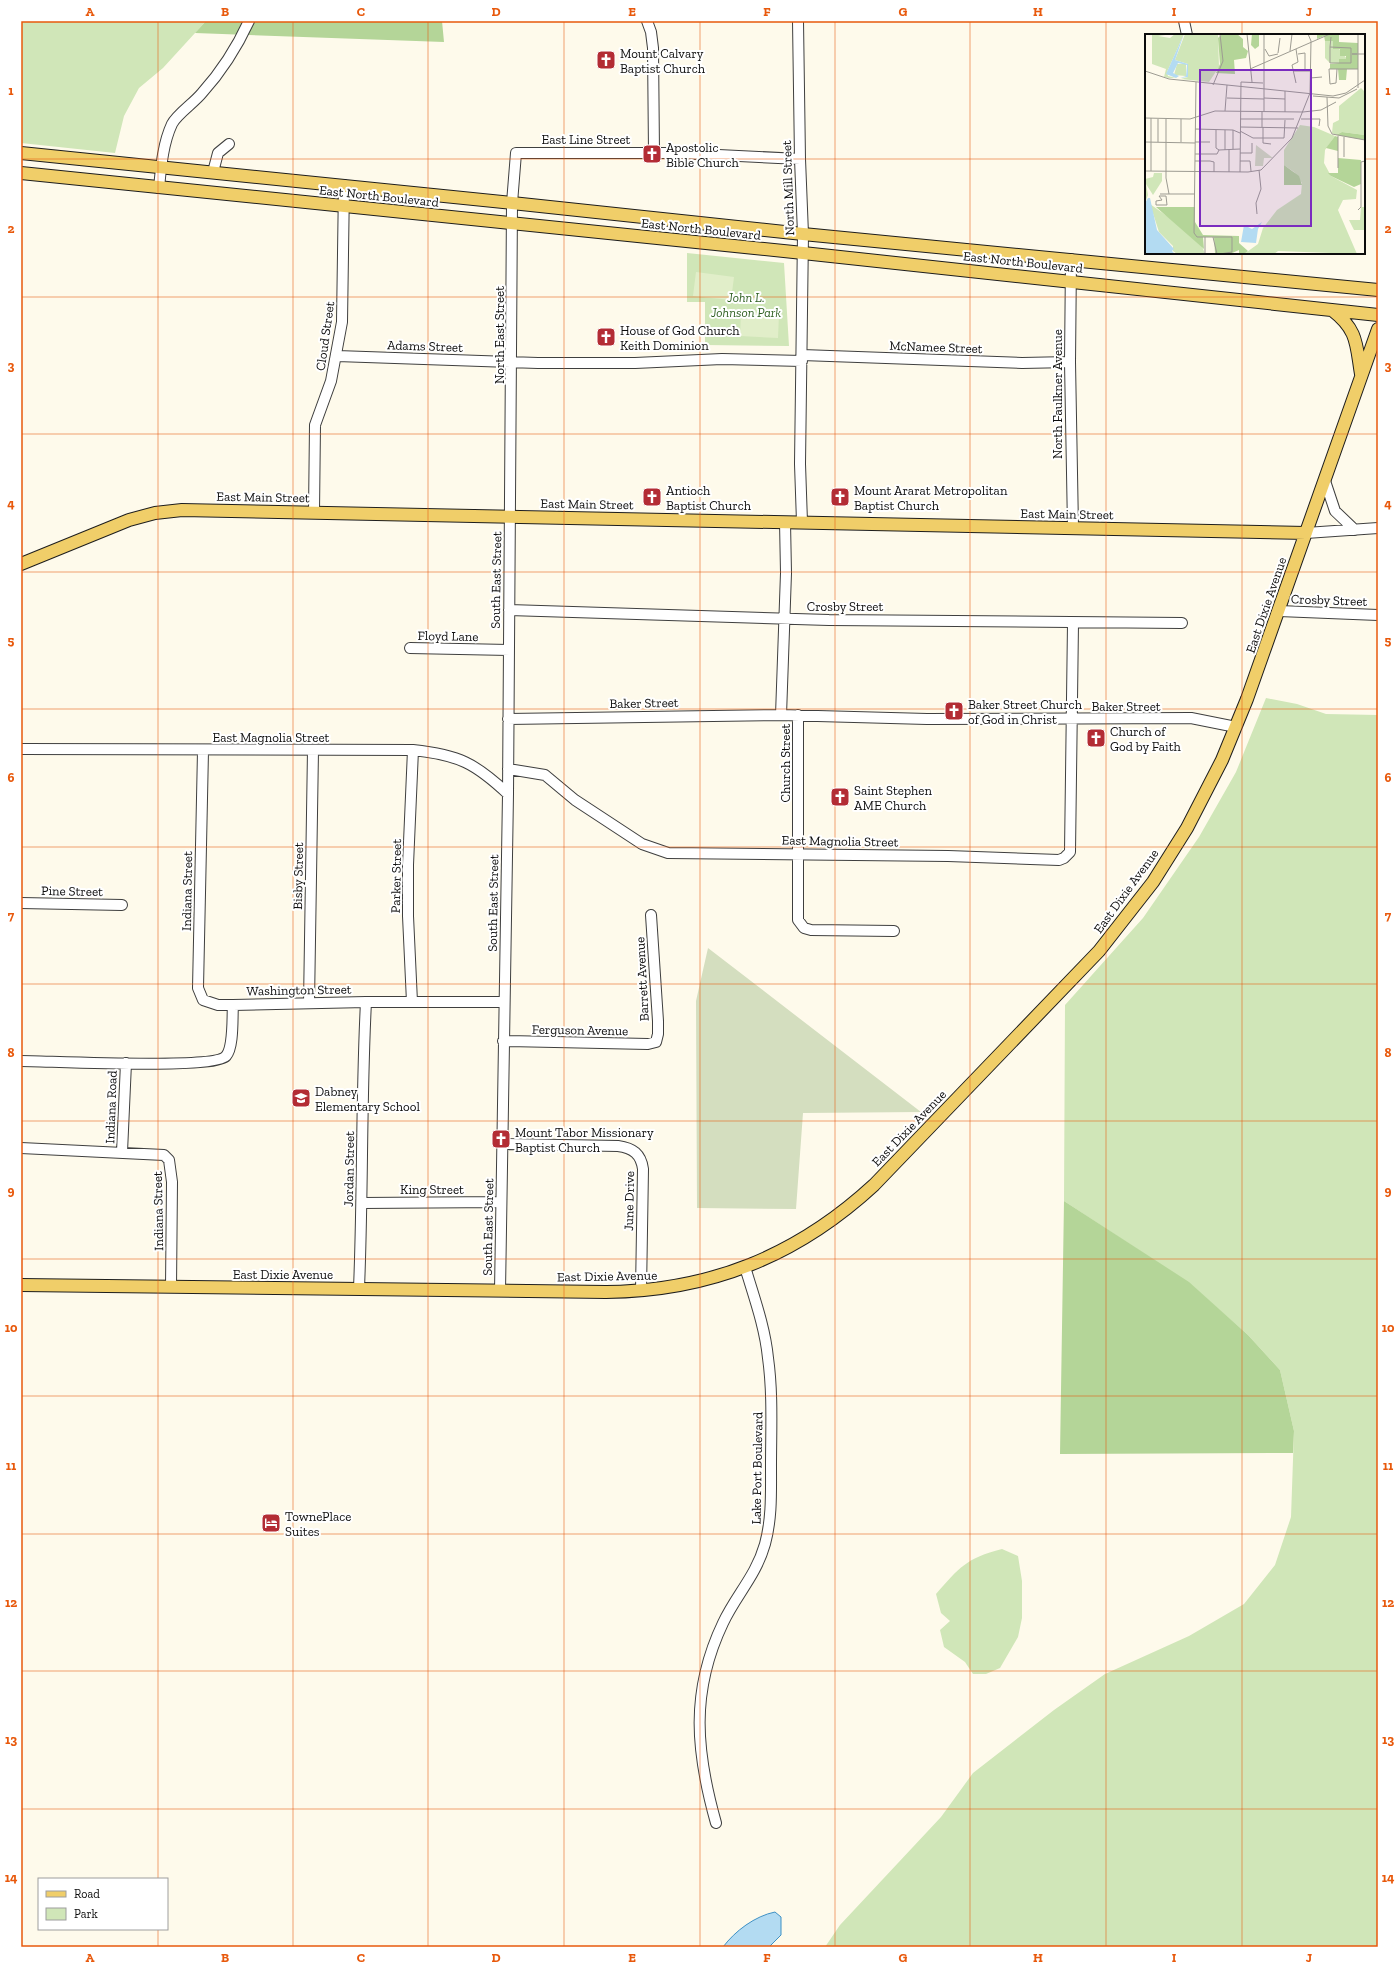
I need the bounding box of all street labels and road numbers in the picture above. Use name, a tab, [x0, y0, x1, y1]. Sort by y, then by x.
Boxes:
street label: East Line Street	[542, 132, 631, 147]
street label: North Mill Street	[779, 140, 797, 236]
street label: East North Boulevard	[318, 182, 440, 210]
street label: East North Boulevard	[640, 215, 762, 243]
street label: East North Boulevard	[962, 248, 1084, 276]
street label: North East Street	[492, 286, 507, 384]
street label: Cloud Street	[313, 300, 337, 372]
street label: North Faulkner Avenue	[1050, 329, 1065, 459]
street label: Adams Street	[387, 337, 463, 355]
street label: McNamee Street	[889, 338, 983, 356]
street label: East Main Street	[216, 489, 310, 505]
street label: East Main Street	[540, 496, 634, 512]
street label: East Main Street	[1020, 506, 1114, 522]
street label: South East Street	[488, 531, 504, 629]
street label: East Dixie Avenue	[1243, 555, 1289, 655]
street label: Crosby Street	[1291, 591, 1368, 609]
street label: Crosby Street	[807, 599, 883, 614]
street label: Floyd Lane	[418, 628, 478, 644]
street label: Baker Street	[609, 695, 679, 711]
street label: Baker Street	[1091, 699, 1161, 714]
street label: Church Street	[778, 723, 793, 802]
street label: East Magnolia Street	[213, 730, 330, 745]
street label: East Magnolia Street	[781, 832, 899, 850]
street label: Parker Street	[388, 839, 404, 913]
street label: Bisby Street	[290, 842, 306, 910]
street label: East Dixie Avenue	[1090, 846, 1162, 936]
street label: Indiana Street	[179, 851, 195, 931]
street label: South East Street	[485, 854, 501, 952]
street label: Pine Street	[41, 883, 103, 899]
street label: Barrett Avenue	[632, 936, 652, 1022]
street label: Washington Street	[246, 982, 352, 998]
street label: Ferguson Avenue	[532, 1022, 628, 1038]
street label: Indiana Road	[102, 1070, 120, 1144]
street label: East Dixie Avenue	[869, 1087, 949, 1169]
street label: Jordan Street	[341, 1131, 357, 1207]
street label: Indiana Street	[150, 1171, 166, 1251]
street label: June Drive	[621, 1171, 637, 1231]
street label: South East Street	[480, 1178, 496, 1276]
street label: King Street	[400, 1182, 464, 1197]
street label: East Dixie Avenue	[233, 1267, 333, 1282]
street label: East Dixie Avenue	[557, 1268, 657, 1284]
street label: Lake Port Boulevard	[749, 1412, 765, 1524]

